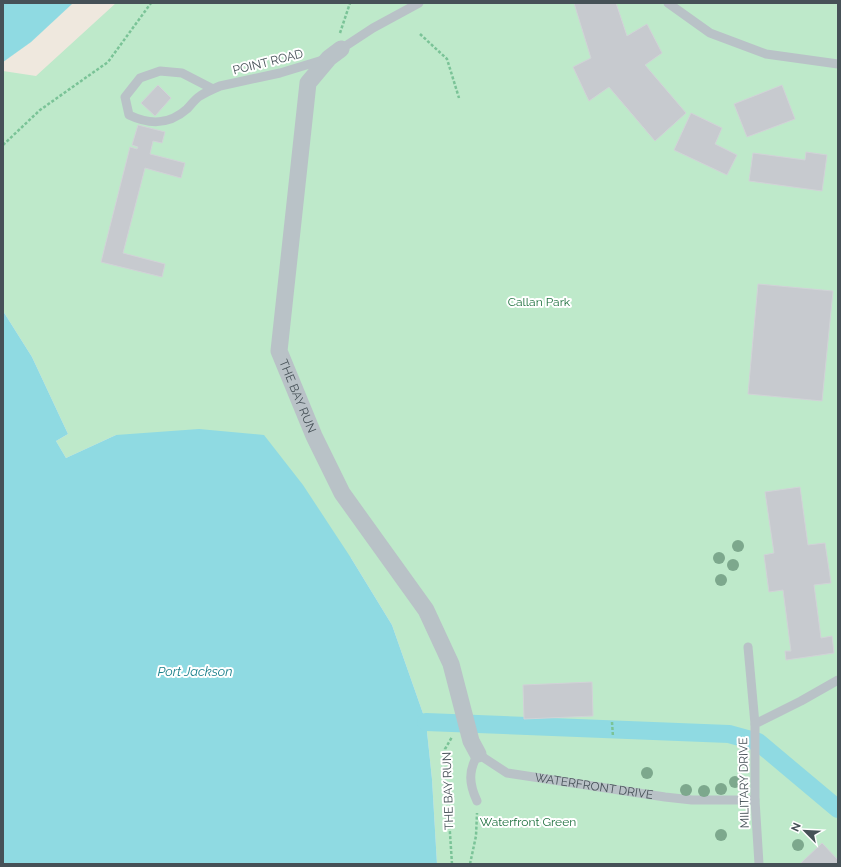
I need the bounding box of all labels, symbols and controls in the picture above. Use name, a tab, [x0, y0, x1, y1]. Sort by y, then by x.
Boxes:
street label: POINT ROAD	[231, 46, 305, 77]
park label: Callan Park	[508, 295, 571, 309]
street label: THE BAY RUN	[276, 357, 319, 435]
water label: Port Jackson	[157, 664, 233, 679]
street label: MILITARY DRIVE	[736, 737, 752, 829]
street label: THE BAY RUN	[440, 752, 456, 830]
street label: WATERFRONT DRIVE	[534, 770, 654, 802]
north arrow	[785, 811, 825, 851]
park label: Waterfront Green	[480, 815, 576, 829]
text: N	[789, 821, 804, 834]

